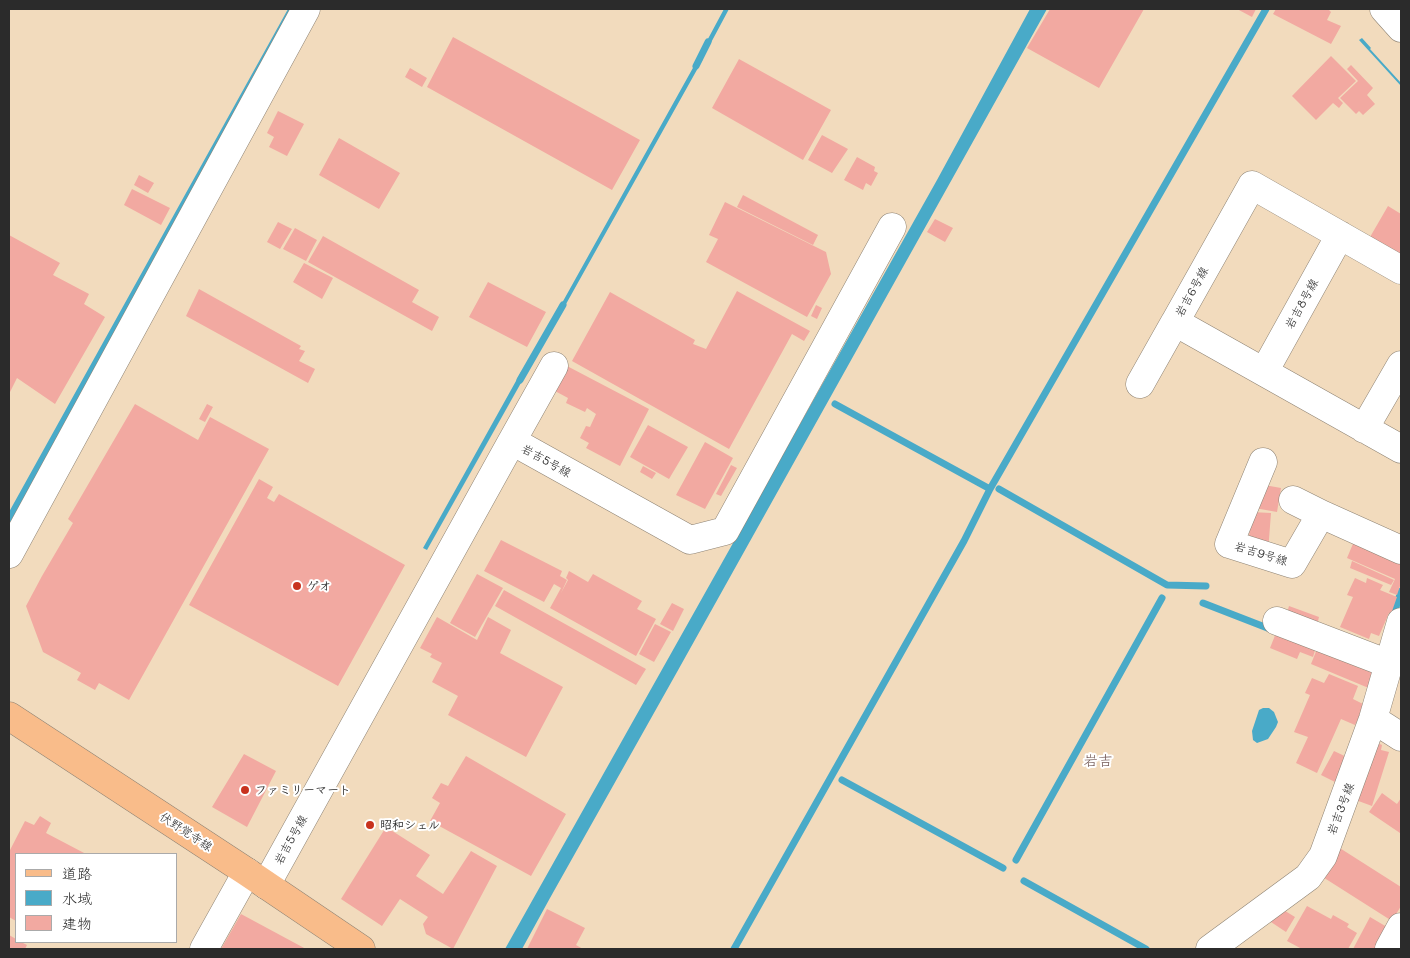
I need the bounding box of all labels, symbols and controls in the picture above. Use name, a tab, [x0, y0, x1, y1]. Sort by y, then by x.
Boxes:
street label: 岩吉6号線	[1172, 264, 1212, 320]
street label: 岩吉8号線	[1282, 276, 1322, 332]
street label: 岩吉5号線	[518, 441, 574, 481]
street label: 岩吉9号線	[1233, 539, 1289, 569]
place label: ゲオ	[307, 579, 331, 593]
marker: ゲオ	[291, 580, 303, 592]
district label: 岩吉	[1083, 752, 1113, 770]
street label: 岩吉3号線	[1324, 781, 1358, 837]
place label: ファミリーマート	[255, 783, 351, 797]
marker: ファミリーマート	[239, 784, 251, 796]
street label: 伏野覚寺線	[157, 810, 215, 854]
street label: 岩吉5号線	[271, 812, 311, 868]
place label: 昭和シェル	[380, 818, 440, 832]
marker: 昭和シェル	[364, 819, 376, 831]
legend	[15, 853, 178, 943]
text: 道路	[62, 863, 92, 883]
text: 水域	[62, 888, 92, 908]
text: 建物	[62, 913, 92, 933]

